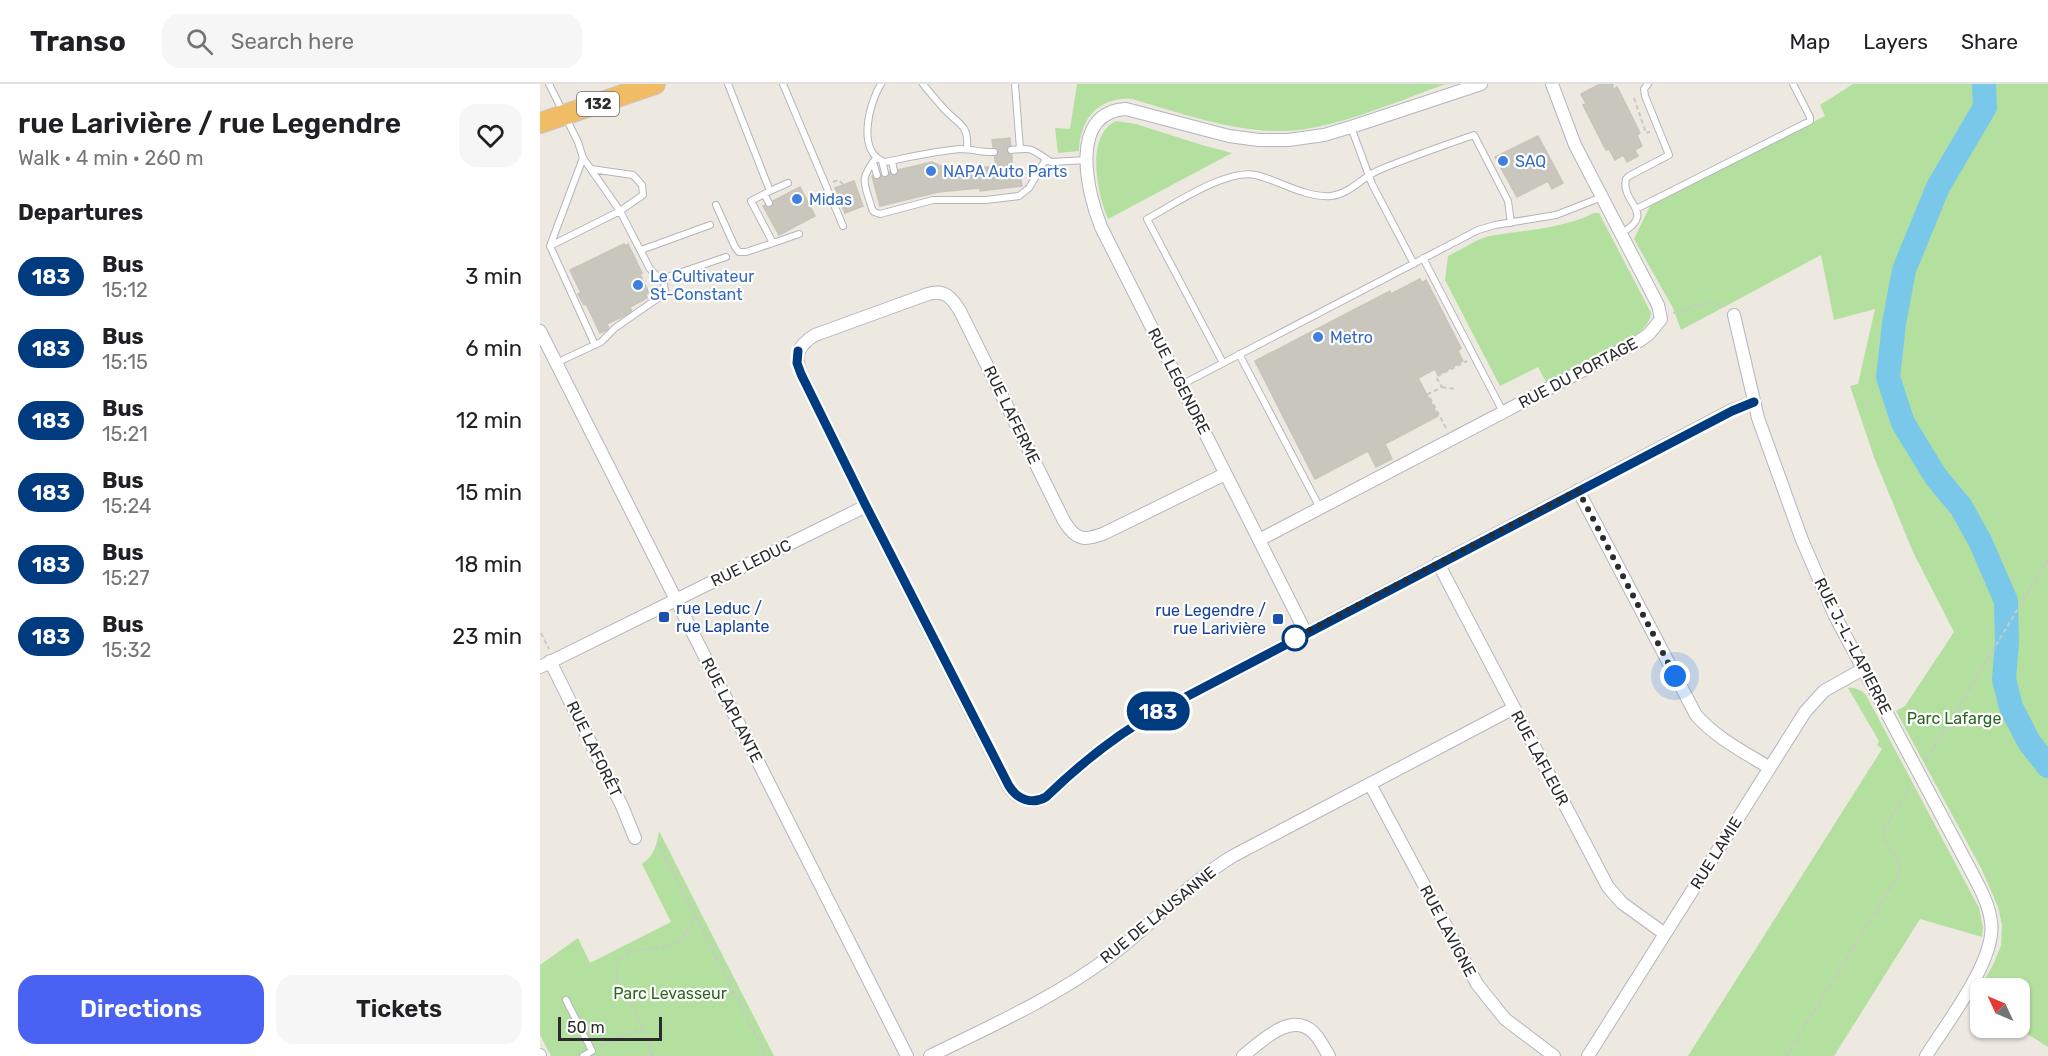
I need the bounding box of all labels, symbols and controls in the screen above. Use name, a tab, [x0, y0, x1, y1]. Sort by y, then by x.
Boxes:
search box	[162, 14, 582, 68]
text: Transo	[30, 25, 126, 58]
icon: search	[183, 25, 216, 58]
text: Search here	[231, 28, 354, 55]
text: Map	[1789, 29, 1830, 54]
text: Layers	[1863, 29, 1928, 54]
text: Share	[1961, 29, 2018, 54]
road number: 132	[577, 92, 619, 116]
button: heart	[459, 104, 522, 167]
text: rue Larivière / rue Legendre	[18, 107, 401, 140]
text: Walk · 4 min · 260 m	[18, 146, 204, 170]
place label: SAQ	[1515, 152, 1546, 171]
marker: SAQ	[1496, 154, 1510, 168]
place label: NAPA Auto Parts	[943, 162, 1067, 181]
marker: NAPA Auto Parts	[924, 164, 938, 178]
place label: Midas	[809, 190, 852, 209]
marker: Midas	[790, 192, 804, 206]
text: Departures	[18, 199, 143, 226]
text: Bus	[102, 251, 144, 278]
text: 3 min	[465, 263, 522, 290]
text: 183	[32, 264, 70, 289]
place label: Le Cultivateur St-Constant	[650, 267, 754, 304]
text: 15:12	[102, 278, 148, 302]
marker: Le Cultivateur St-Constant	[631, 278, 645, 292]
text: Bus	[102, 323, 144, 350]
street label: RUE LEGENDRE	[1144, 325, 1214, 437]
place label: Metro	[1330, 328, 1373, 347]
marker: Metro	[1311, 330, 1325, 344]
street label: RUE DU PORTAGE	[1515, 334, 1641, 412]
text: 6 min	[465, 335, 522, 362]
text: 183	[32, 336, 70, 361]
text: 15:15	[102, 350, 148, 374]
street label: RUE LAFERME	[980, 363, 1044, 467]
text: Bus	[102, 395, 144, 422]
text: 12 min	[456, 407, 522, 434]
text: 183	[32, 408, 70, 433]
text: 15:21	[102, 422, 148, 446]
text: Bus	[102, 467, 144, 494]
text: 15 min	[456, 479, 522, 506]
text: 183	[32, 480, 70, 505]
text: 15:24	[102, 494, 152, 518]
street label: RUE LEDUC	[708, 535, 794, 591]
text: Bus	[102, 539, 144, 566]
text: 18 min	[455, 551, 522, 578]
text: 183	[32, 552, 70, 577]
text: 15:27	[102, 566, 150, 590]
street label: RUE J.-L.-LAPIERRE	[1810, 575, 1896, 717]
place label: rue Leduc / rue Laplante	[676, 599, 770, 636]
place label: rue Legendre / rue Larivière	[1155, 601, 1266, 638]
marker: rue Leduc / rue Laplante	[657, 610, 671, 624]
text: Bus	[102, 611, 144, 638]
marker: rue Legendre / rue Larivière	[1271, 612, 1285, 626]
text: 23 min	[452, 623, 522, 650]
text: 183	[32, 624, 70, 649]
unlabelled marker	[1282, 625, 1308, 651]
text: 15:32	[102, 638, 151, 662]
street label: RUE LAPLANTE	[697, 654, 767, 766]
your location	[1660, 661, 1690, 691]
line badge: 183	[1124, 692, 1192, 730]
street label: RUE LAFORÊT	[563, 698, 625, 800]
text: 183	[1139, 699, 1177, 724]
street label: RUE LAFLEUR	[1507, 707, 1573, 809]
park label: Parc Lafarge	[1907, 709, 2001, 728]
street label: RUE LAMIE	[1686, 813, 1746, 893]
street label: RUE DE LAUSANNE	[1096, 863, 1220, 967]
street label: RUE LAVIGNE	[1416, 882, 1480, 980]
button: Directions	[18, 975, 264, 1044]
button: Tickets	[276, 975, 522, 1044]
north arrow	[1970, 978, 2030, 1038]
map controls	[1970, 978, 2030, 1038]
park label: Parc Levasseur	[613, 984, 727, 1003]
scale bar	[558, 1014, 662, 1042]
text: 50 m	[567, 1018, 605, 1037]

